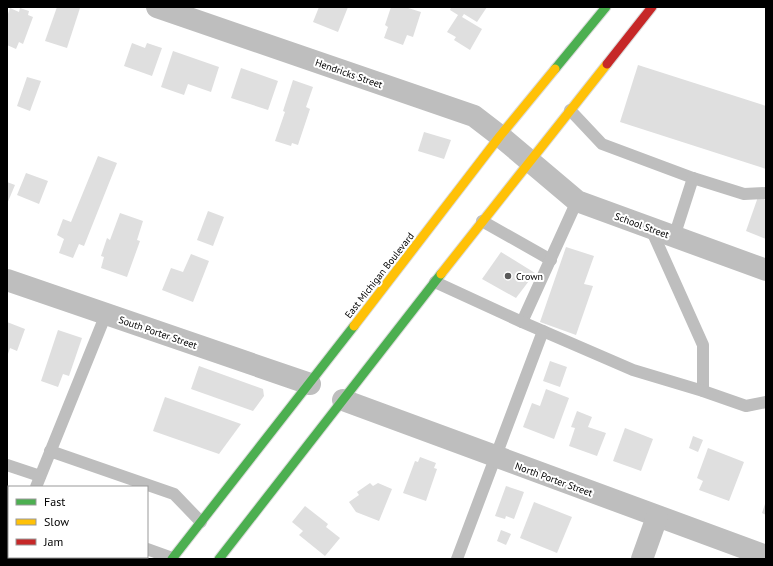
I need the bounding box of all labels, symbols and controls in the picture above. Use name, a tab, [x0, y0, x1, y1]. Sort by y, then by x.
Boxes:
street label: Hendricks Street	[313, 56, 385, 91]
street label: School Street	[613, 210, 671, 242]
street label: East Michigan Boulevard	[342, 230, 417, 321]
place label: Crown	[516, 270, 543, 283]
marker: Crown	[503, 271, 513, 281]
street label: South Porter Street	[117, 313, 199, 352]
street label: North Porter Street	[513, 459, 595, 500]
legend	[8, 486, 148, 558]
text: Fast	[44, 494, 65, 509]
text: Slow	[44, 514, 69, 529]
text: Jam	[43, 534, 63, 549]

